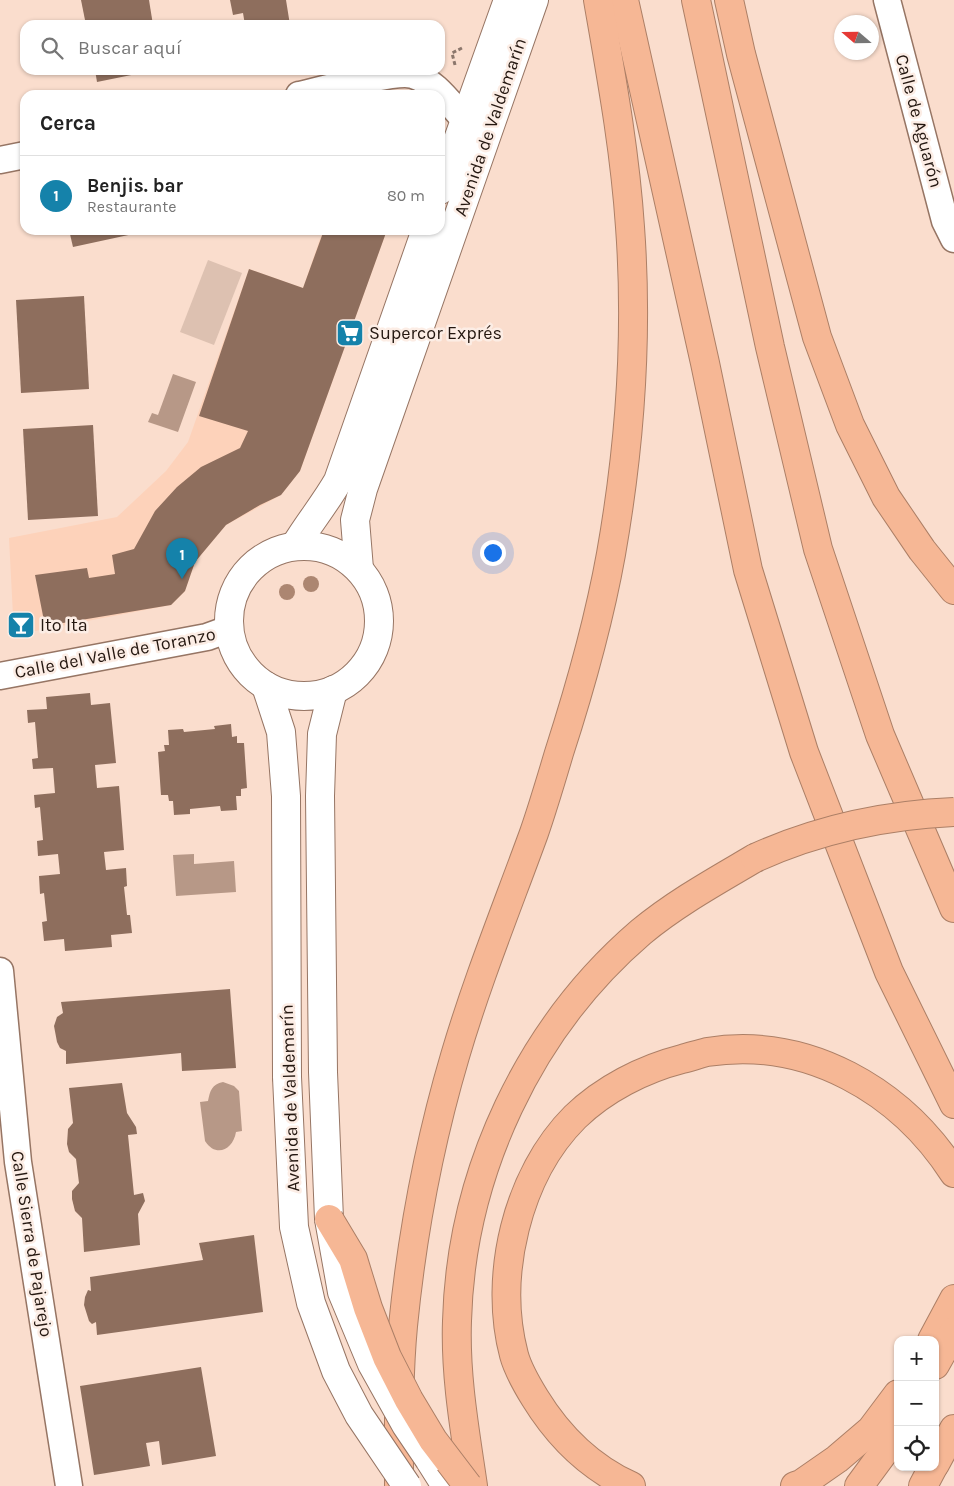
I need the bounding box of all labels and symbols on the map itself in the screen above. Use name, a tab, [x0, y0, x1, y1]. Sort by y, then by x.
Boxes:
north arrow	[834, 15, 879, 60]
street label: Avenida de Valdemarín	[449, 35, 531, 219]
street label: Calle de Aguarón	[891, 52, 947, 190]
supermarket icon: Supercor Exprés	[335, 318, 365, 348]
place label: Supercor Exprés	[369, 322, 502, 344]
pin: 1	[166, 538, 198, 579]
your location	[480, 540, 506, 566]
bar icon: Ito Ita	[6, 610, 36, 640]
place label: Ito Ita	[40, 614, 88, 636]
street label: Calle del Valle de Toranzo	[13, 623, 217, 683]
street label: Avenida de Valdemarín	[276, 1004, 304, 1192]
street label: Calle Sierra de Pajarejo	[6, 1149, 58, 1339]

